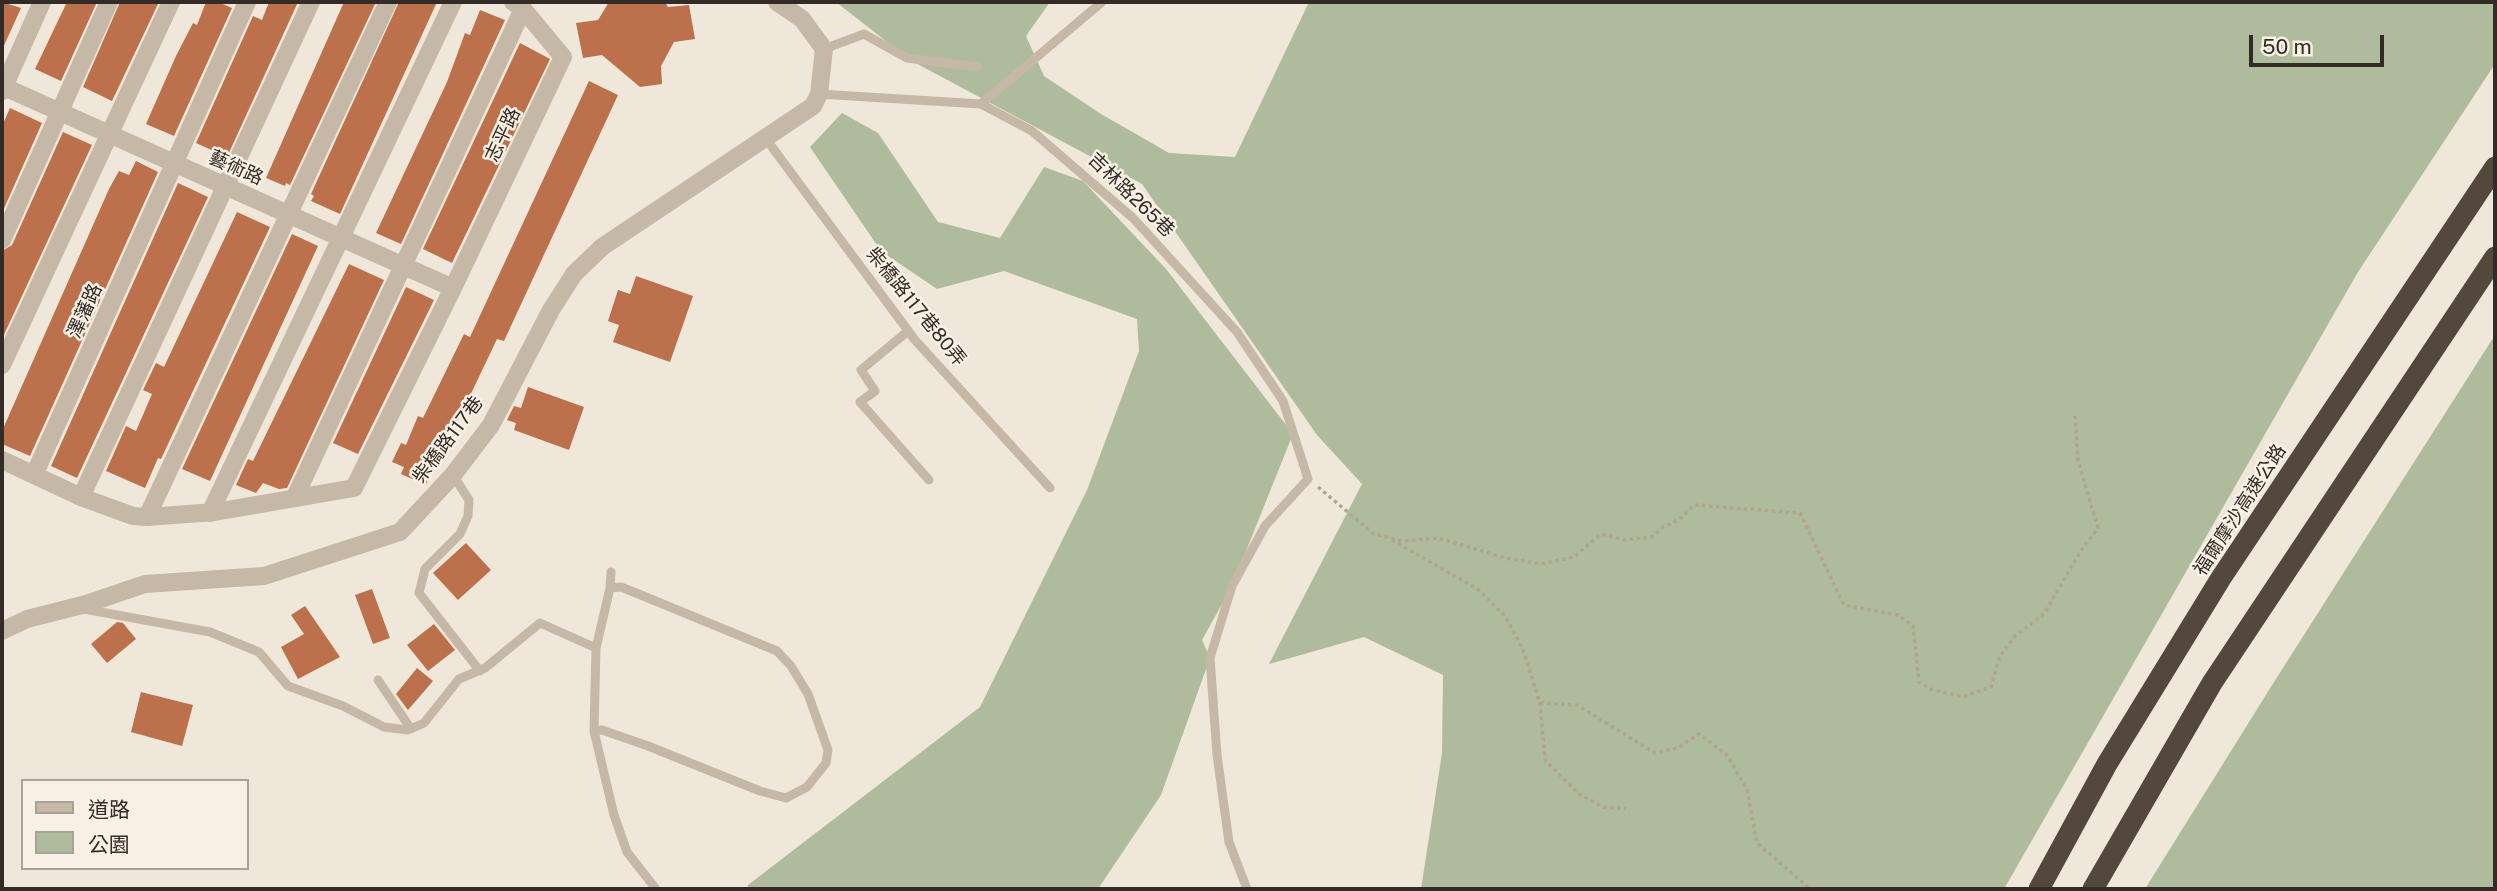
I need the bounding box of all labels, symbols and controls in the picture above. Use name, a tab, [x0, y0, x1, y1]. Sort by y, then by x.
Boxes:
scale bar	[2252, 21, 2387, 65]
text: 50 m	[2262, 34, 2312, 59]
street label: 志平路	[481, 104, 525, 166]
street label: 藝術路	[205, 146, 267, 190]
street label: 吉林路265巷	[1083, 148, 1179, 242]
street label: 柴橋路117巷80弄	[861, 243, 971, 371]
street label: 澤藩路	[63, 280, 107, 342]
street label: 柴橋路117巷	[408, 392, 488, 488]
street label: 福爾摩沙高速公路	[2189, 440, 2291, 580]
legend	[21, 779, 248, 870]
text: 道路	[88, 797, 130, 822]
text: 公園	[88, 832, 130, 857]

